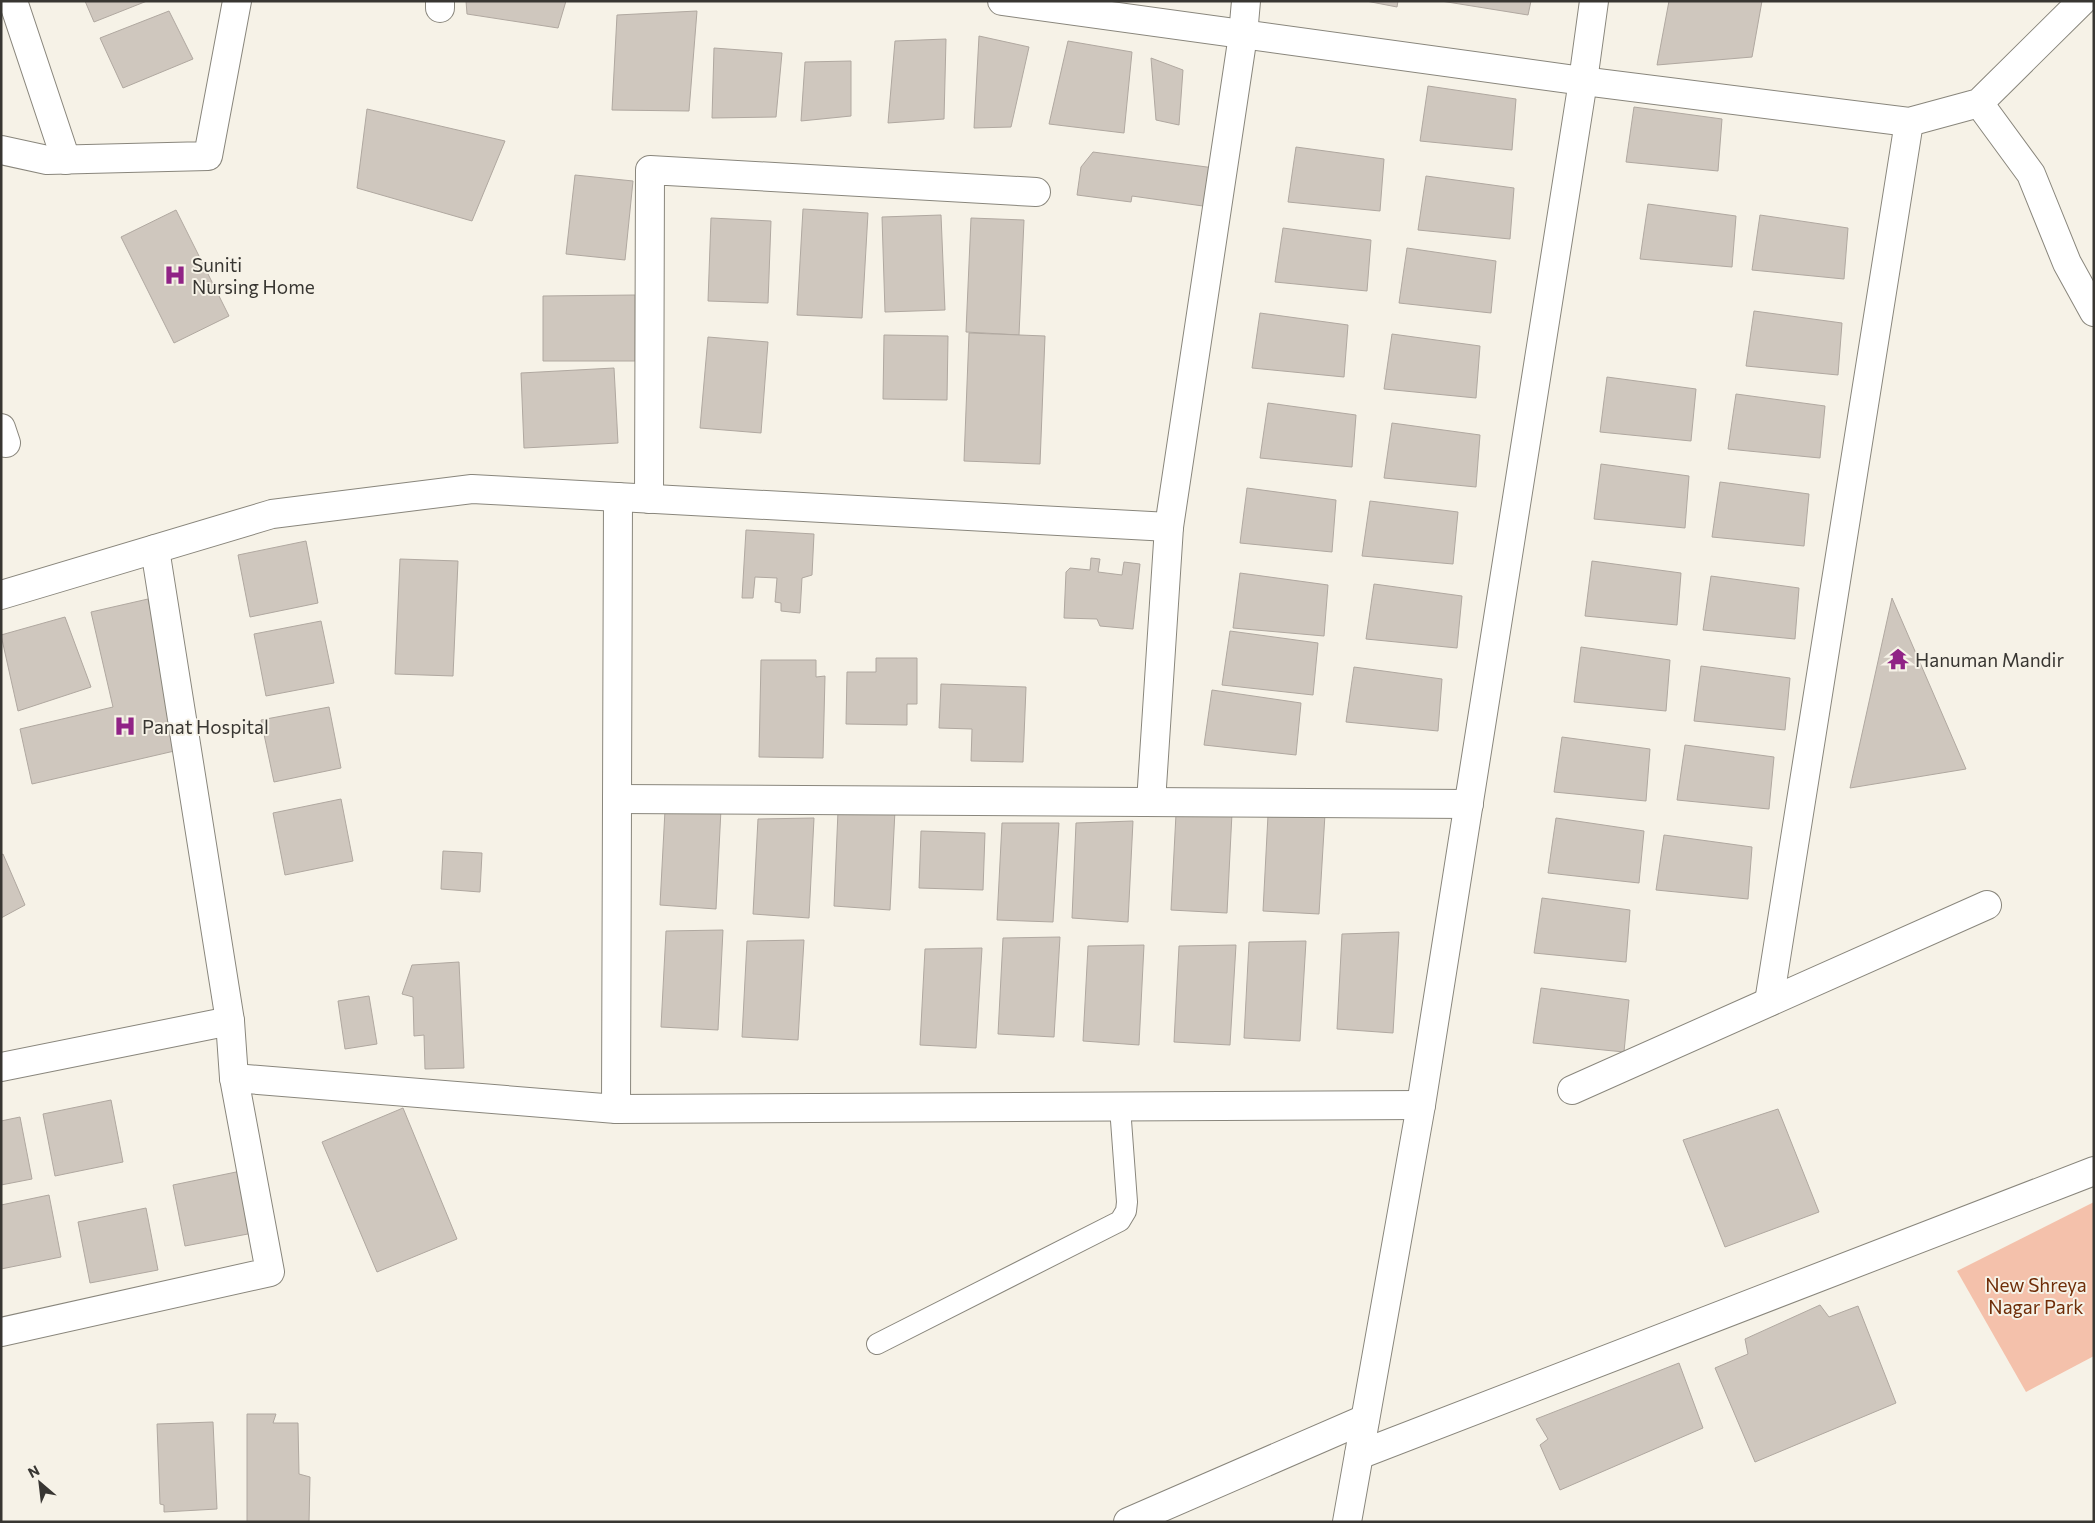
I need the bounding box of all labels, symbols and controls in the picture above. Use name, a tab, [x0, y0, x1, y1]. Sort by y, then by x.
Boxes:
place label: Suniti Nursing Home	[192, 253, 315, 298]
hospital icon: Suniti Nursing Home	[162, 262, 188, 288]
temple icon: Hanuman Mandir	[1885, 646, 1911, 672]
place label: Hanuman Mandir	[1915, 648, 2064, 671]
hospital icon: Panat Hospital	[112, 713, 138, 739]
place label: Panat Hospital	[142, 715, 269, 738]
park label: New Shreya Nagar Park	[1985, 1273, 2087, 1318]
north arrow	[15, 1458, 65, 1508]
text: N	[25, 1461, 42, 1481]

